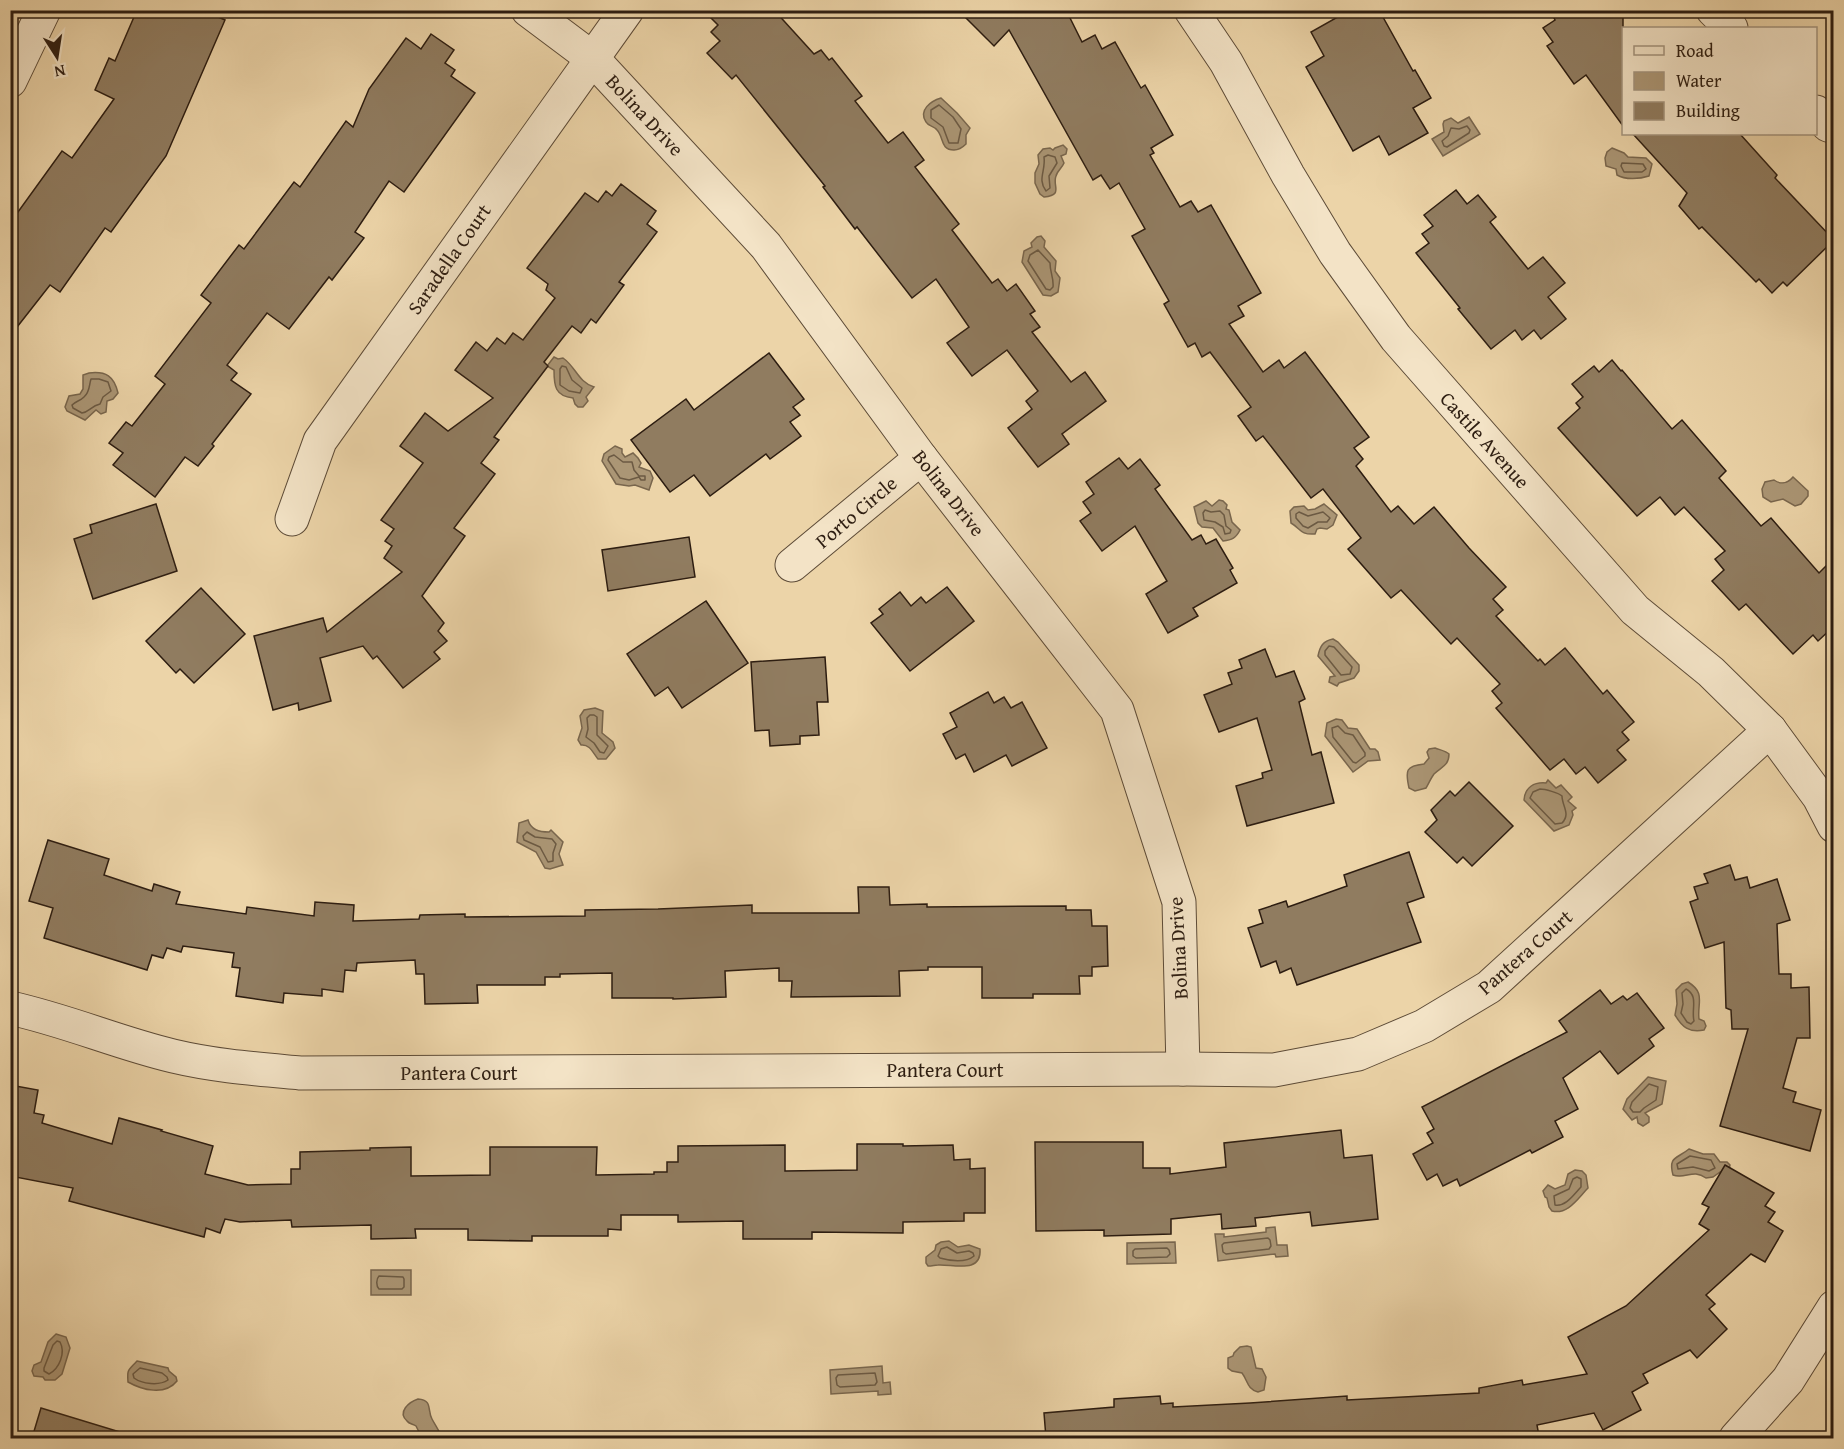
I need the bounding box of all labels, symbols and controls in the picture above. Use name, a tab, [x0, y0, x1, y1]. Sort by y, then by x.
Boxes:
north arrow	[27, 27, 87, 87]
legend	[1622, 27, 1817, 135]
text: Road	[1676, 37, 1714, 64]
text: N	[52, 59, 68, 85]
street label: Bolina Drive	[600, 67, 691, 162]
text: Water	[1676, 67, 1722, 94]
text: Building	[1676, 97, 1740, 124]
street label: Saradella Court	[400, 198, 497, 320]
street label: Castile Avenue	[1434, 385, 1537, 495]
street label: Bolina Drive	[906, 443, 992, 542]
street label: Porto Circle	[808, 469, 903, 554]
street label: Bolina Drive	[1160, 896, 1195, 1000]
street label: Pantera Court	[1471, 902, 1578, 1001]
street label: Pantera Court	[887, 1055, 1003, 1084]
street label: Pantera Court	[401, 1058, 517, 1087]

